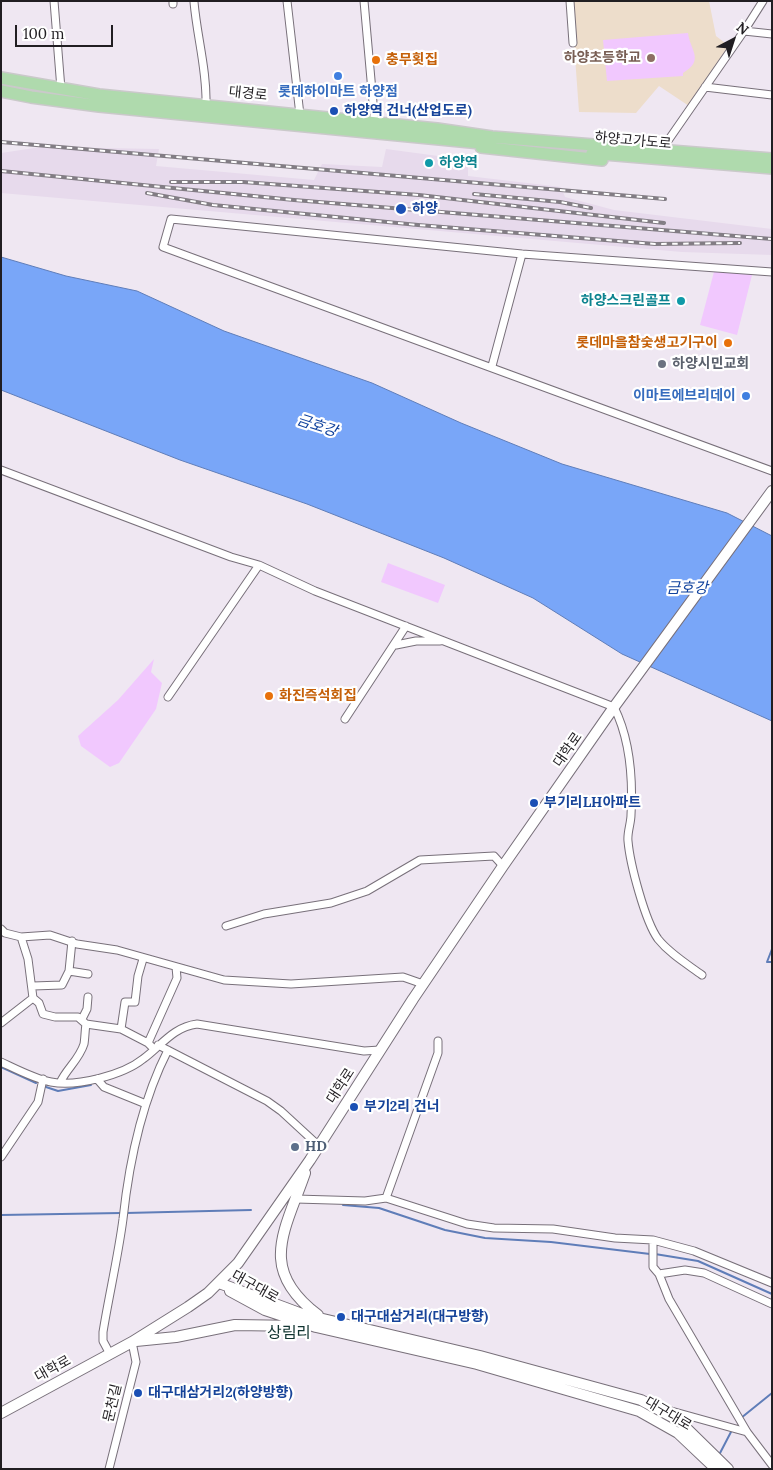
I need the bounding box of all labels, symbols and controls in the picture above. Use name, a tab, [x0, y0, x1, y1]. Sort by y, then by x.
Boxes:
scale bar	[18, 15, 115, 47]
north arrow	[708, 15, 758, 65]
text: N	[733, 18, 753, 39]
text: 100 m	[23, 24, 64, 43]
place label: 하양초등학교	[564, 50, 641, 66]
place label: 충무횟집	[386, 52, 438, 68]
marker: 하양초등학교	[645, 52, 657, 64]
marker: 충무횟집	[370, 54, 382, 66]
marker: 롯데하이마트 하양점	[332, 70, 344, 82]
street label: 대경로	[228, 84, 268, 104]
place label: 롯데하이마트 하양점	[278, 84, 398, 100]
place label: 하양역 건너(산업도로)	[344, 103, 472, 119]
marker: 하양역 건너(산업도로)	[328, 105, 340, 117]
street label: 하양고가도로	[594, 129, 672, 153]
place label: 하양역	[439, 155, 478, 171]
marker: 하양역	[423, 157, 435, 169]
place label: 하양	[412, 201, 438, 217]
marker: 하양	[394, 202, 408, 216]
place label: 하양스크린골프	[581, 293, 671, 309]
marker: 하양스크린골프	[675, 295, 687, 307]
place label: 롯데마을참숯생고기구이	[576, 335, 718, 351]
marker: 롯데마을참숯생고기구이	[722, 337, 734, 349]
place label: 하양시민교회	[672, 356, 749, 372]
marker: 하양시민교회	[656, 358, 668, 370]
place label: 이마트에브리데이	[633, 388, 736, 404]
marker: 이마트에브리데이	[740, 390, 752, 402]
water label: 금호강	[295, 411, 339, 441]
water label: 금호강	[666, 580, 708, 598]
place label: 화진즉석회집	[279, 688, 356, 704]
marker: 화진즉석회집	[263, 690, 275, 702]
street label: 대학로	[550, 729, 586, 771]
place label: 부기리LH아파트	[544, 795, 641, 811]
marker: 부기리LH아파트	[528, 797, 540, 809]
street label: 대학로	[323, 1065, 359, 1107]
place label: 부기2리 건너	[364, 1099, 440, 1115]
marker: 부기2리 건너	[348, 1101, 360, 1113]
place label: HD	[305, 1139, 327, 1155]
marker: HD	[289, 1141, 301, 1153]
street label: 대구대로	[228, 1267, 282, 1307]
place label: 대구대삼거리(대구방향)	[351, 1309, 488, 1325]
marker: 대구대삼거리(대구방향)	[335, 1311, 347, 1323]
district label: 상림리	[267, 1323, 311, 1343]
street label: 대학로	[32, 1352, 74, 1386]
street label: 문천길	[100, 1382, 126, 1424]
place label: 대구대삼거리2(하양방향)	[148, 1385, 293, 1401]
marker: 대구대삼거리2(하양방향)	[132, 1387, 144, 1399]
street label: 대구대로	[642, 1394, 694, 1434]

